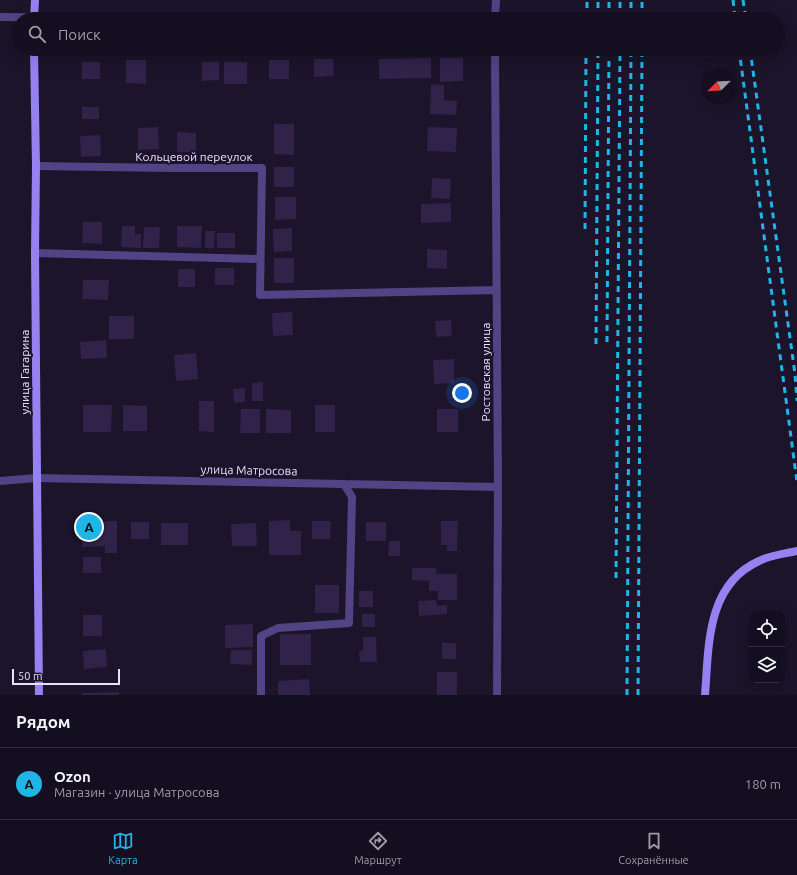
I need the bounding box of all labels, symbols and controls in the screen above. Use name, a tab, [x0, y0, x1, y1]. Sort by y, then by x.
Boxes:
search box	[12, 12, 785, 56]
icon: search	[26, 23, 48, 45]
text: Поиск	[58, 26, 101, 43]
north arrow	[701, 68, 737, 104]
street label: Кольцевой переулок	[135, 150, 253, 163]
street label: Ростовская улица	[479, 323, 492, 421]
street label: улица Гагарина	[18, 330, 31, 415]
your location	[452, 383, 472, 403]
street label: улица Матросова	[200, 463, 298, 477]
pin: A	[76, 512, 102, 542]
map controls	[749, 611, 785, 683]
button: locate	[749, 611, 785, 647]
button: layers	[749, 647, 785, 683]
scale bar	[12, 667, 120, 686]
text: 50 m	[18, 670, 42, 682]
text: Рядом	[16, 712, 71, 731]
text: Ozon	[54, 768, 91, 785]
text: A	[24, 777, 34, 791]
text: 180 m	[745, 777, 781, 791]
text: Магазин · улица Матросова	[54, 785, 220, 799]
tab: Карта	[108, 830, 138, 866]
tab: Маршрут	[354, 830, 402, 866]
tab: Сохранённые	[618, 830, 689, 866]

